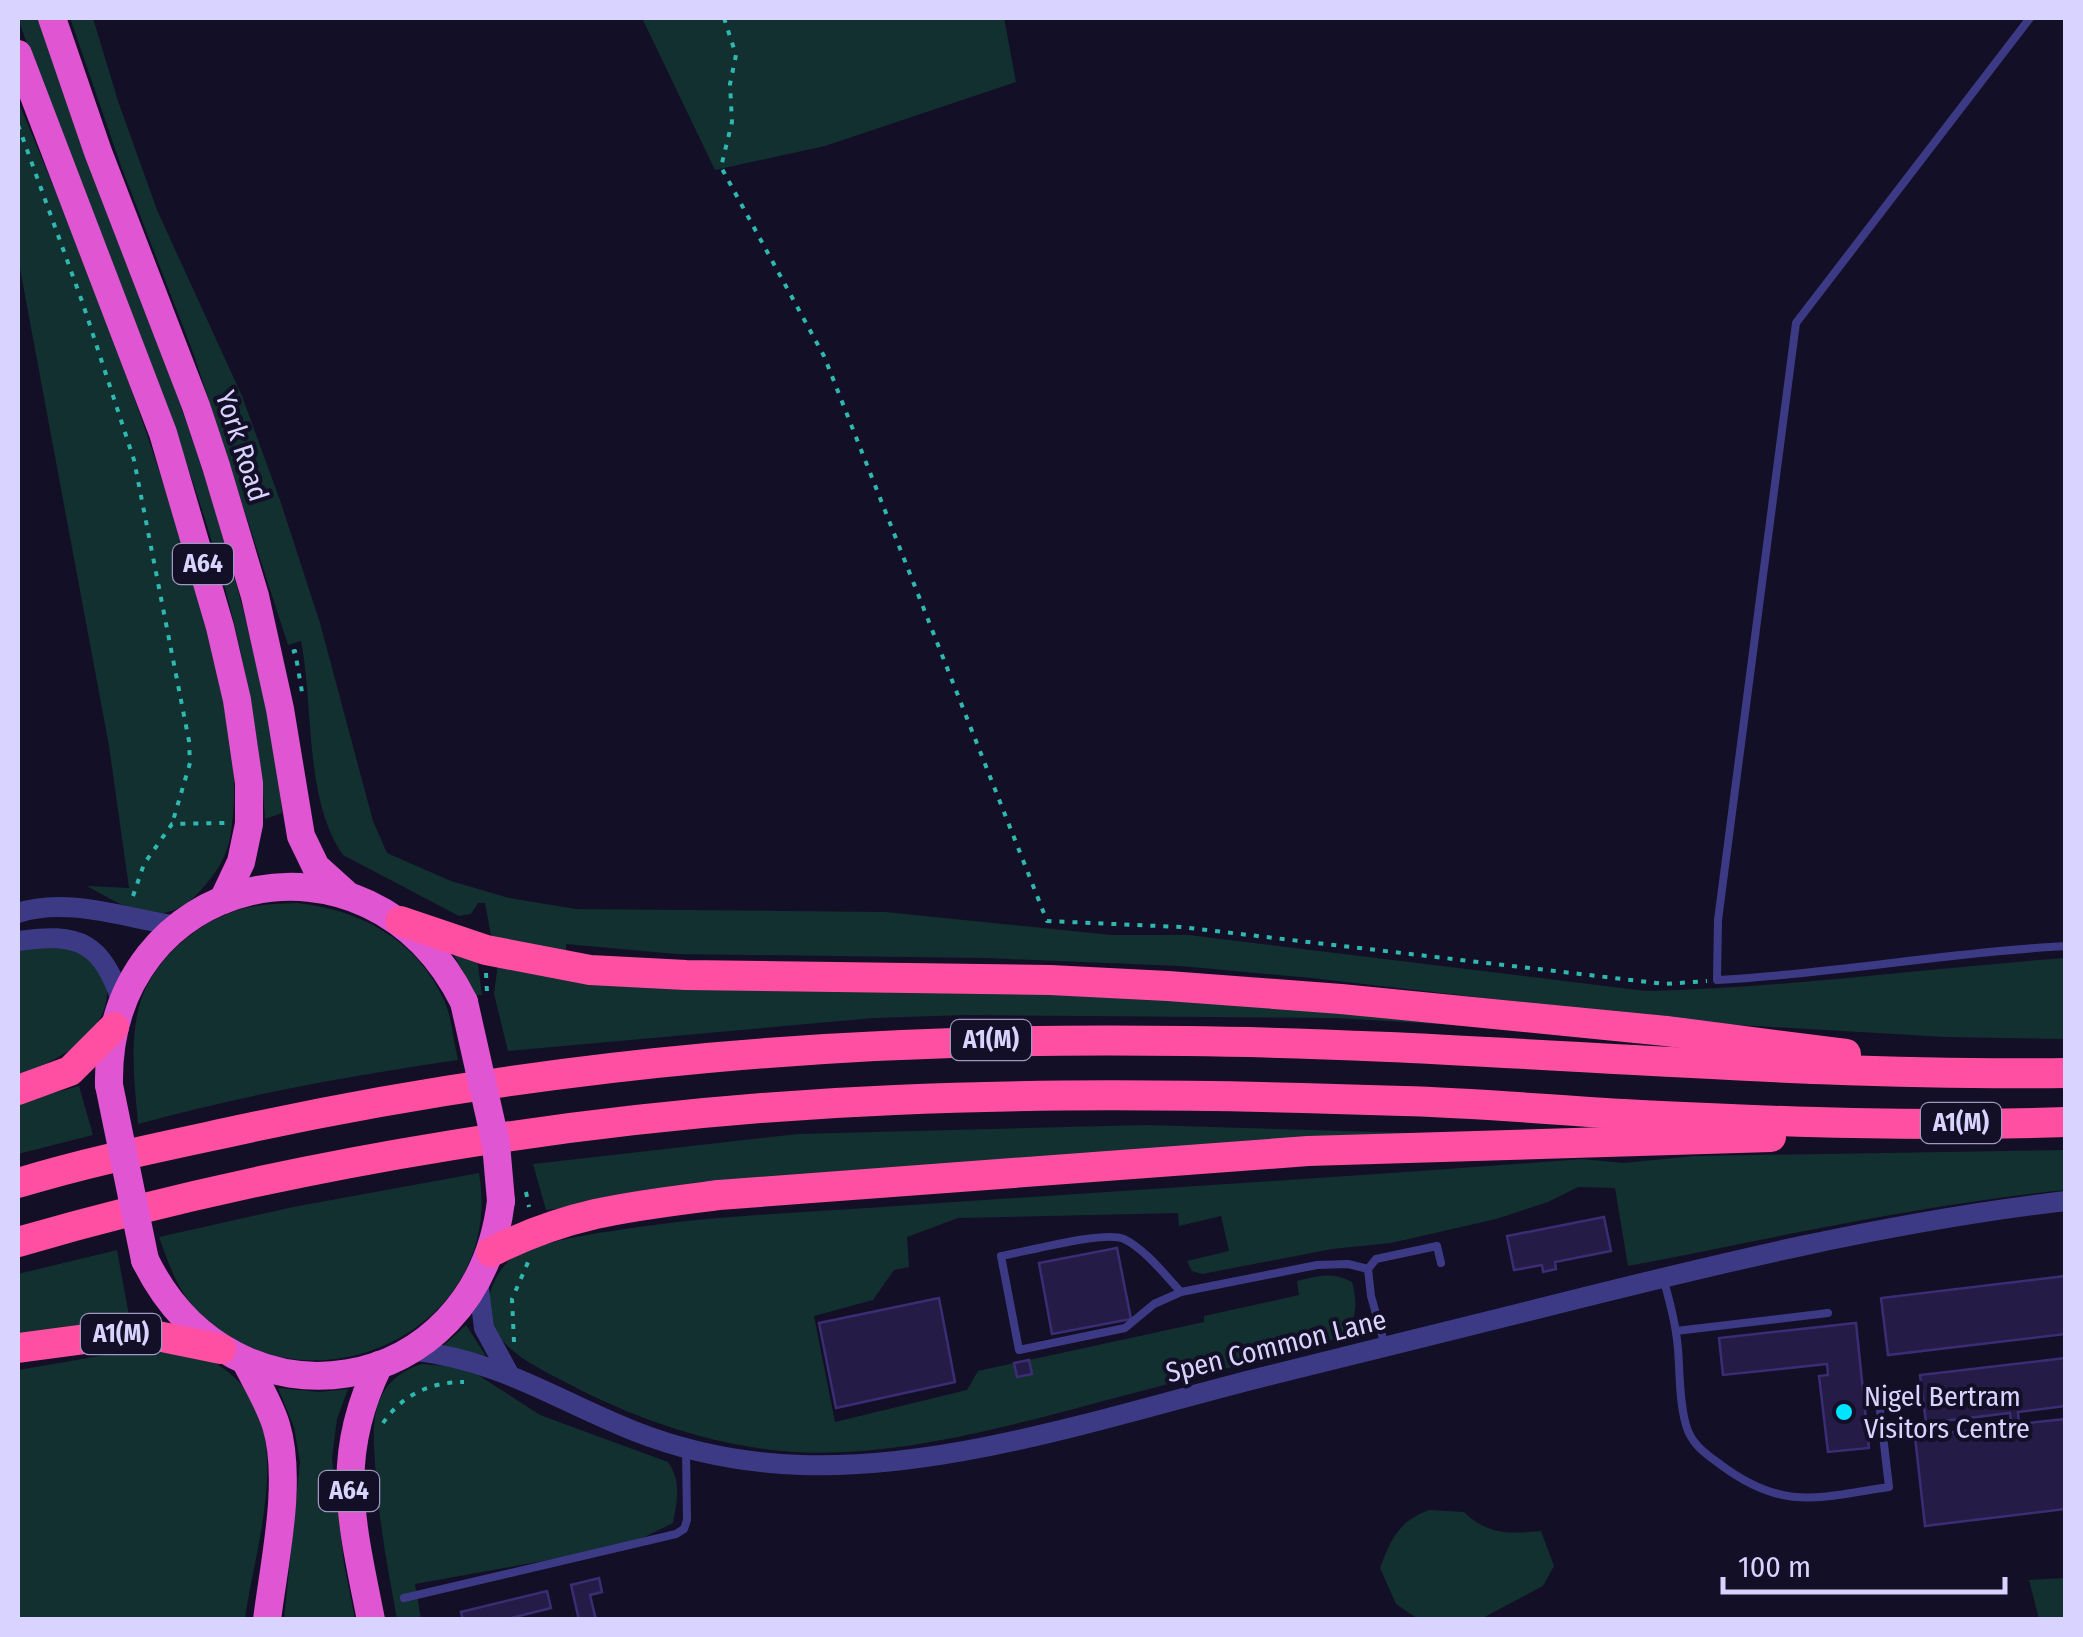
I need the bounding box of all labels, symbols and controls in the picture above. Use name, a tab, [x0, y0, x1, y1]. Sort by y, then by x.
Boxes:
street label: York Road	[209, 386, 275, 506]
road number: A64	[173, 544, 233, 584]
road number: A1(M)	[951, 1020, 1031, 1060]
road number: A1(M)	[1921, 1103, 2001, 1143]
street label: Spen Common Lane	[1162, 1303, 1390, 1389]
road number: A1(M)	[81, 1314, 161, 1354]
place label: Nigel Bertram Visitors Centre	[1864, 1380, 2030, 1445]
marker: Nigel Bertram Visitors Centre	[1833, 1401, 1855, 1423]
road number: A64	[319, 1471, 379, 1511]
scale bar	[1723, 1532, 2006, 1594]
text: 100 m	[1738, 1549, 1811, 1585]

